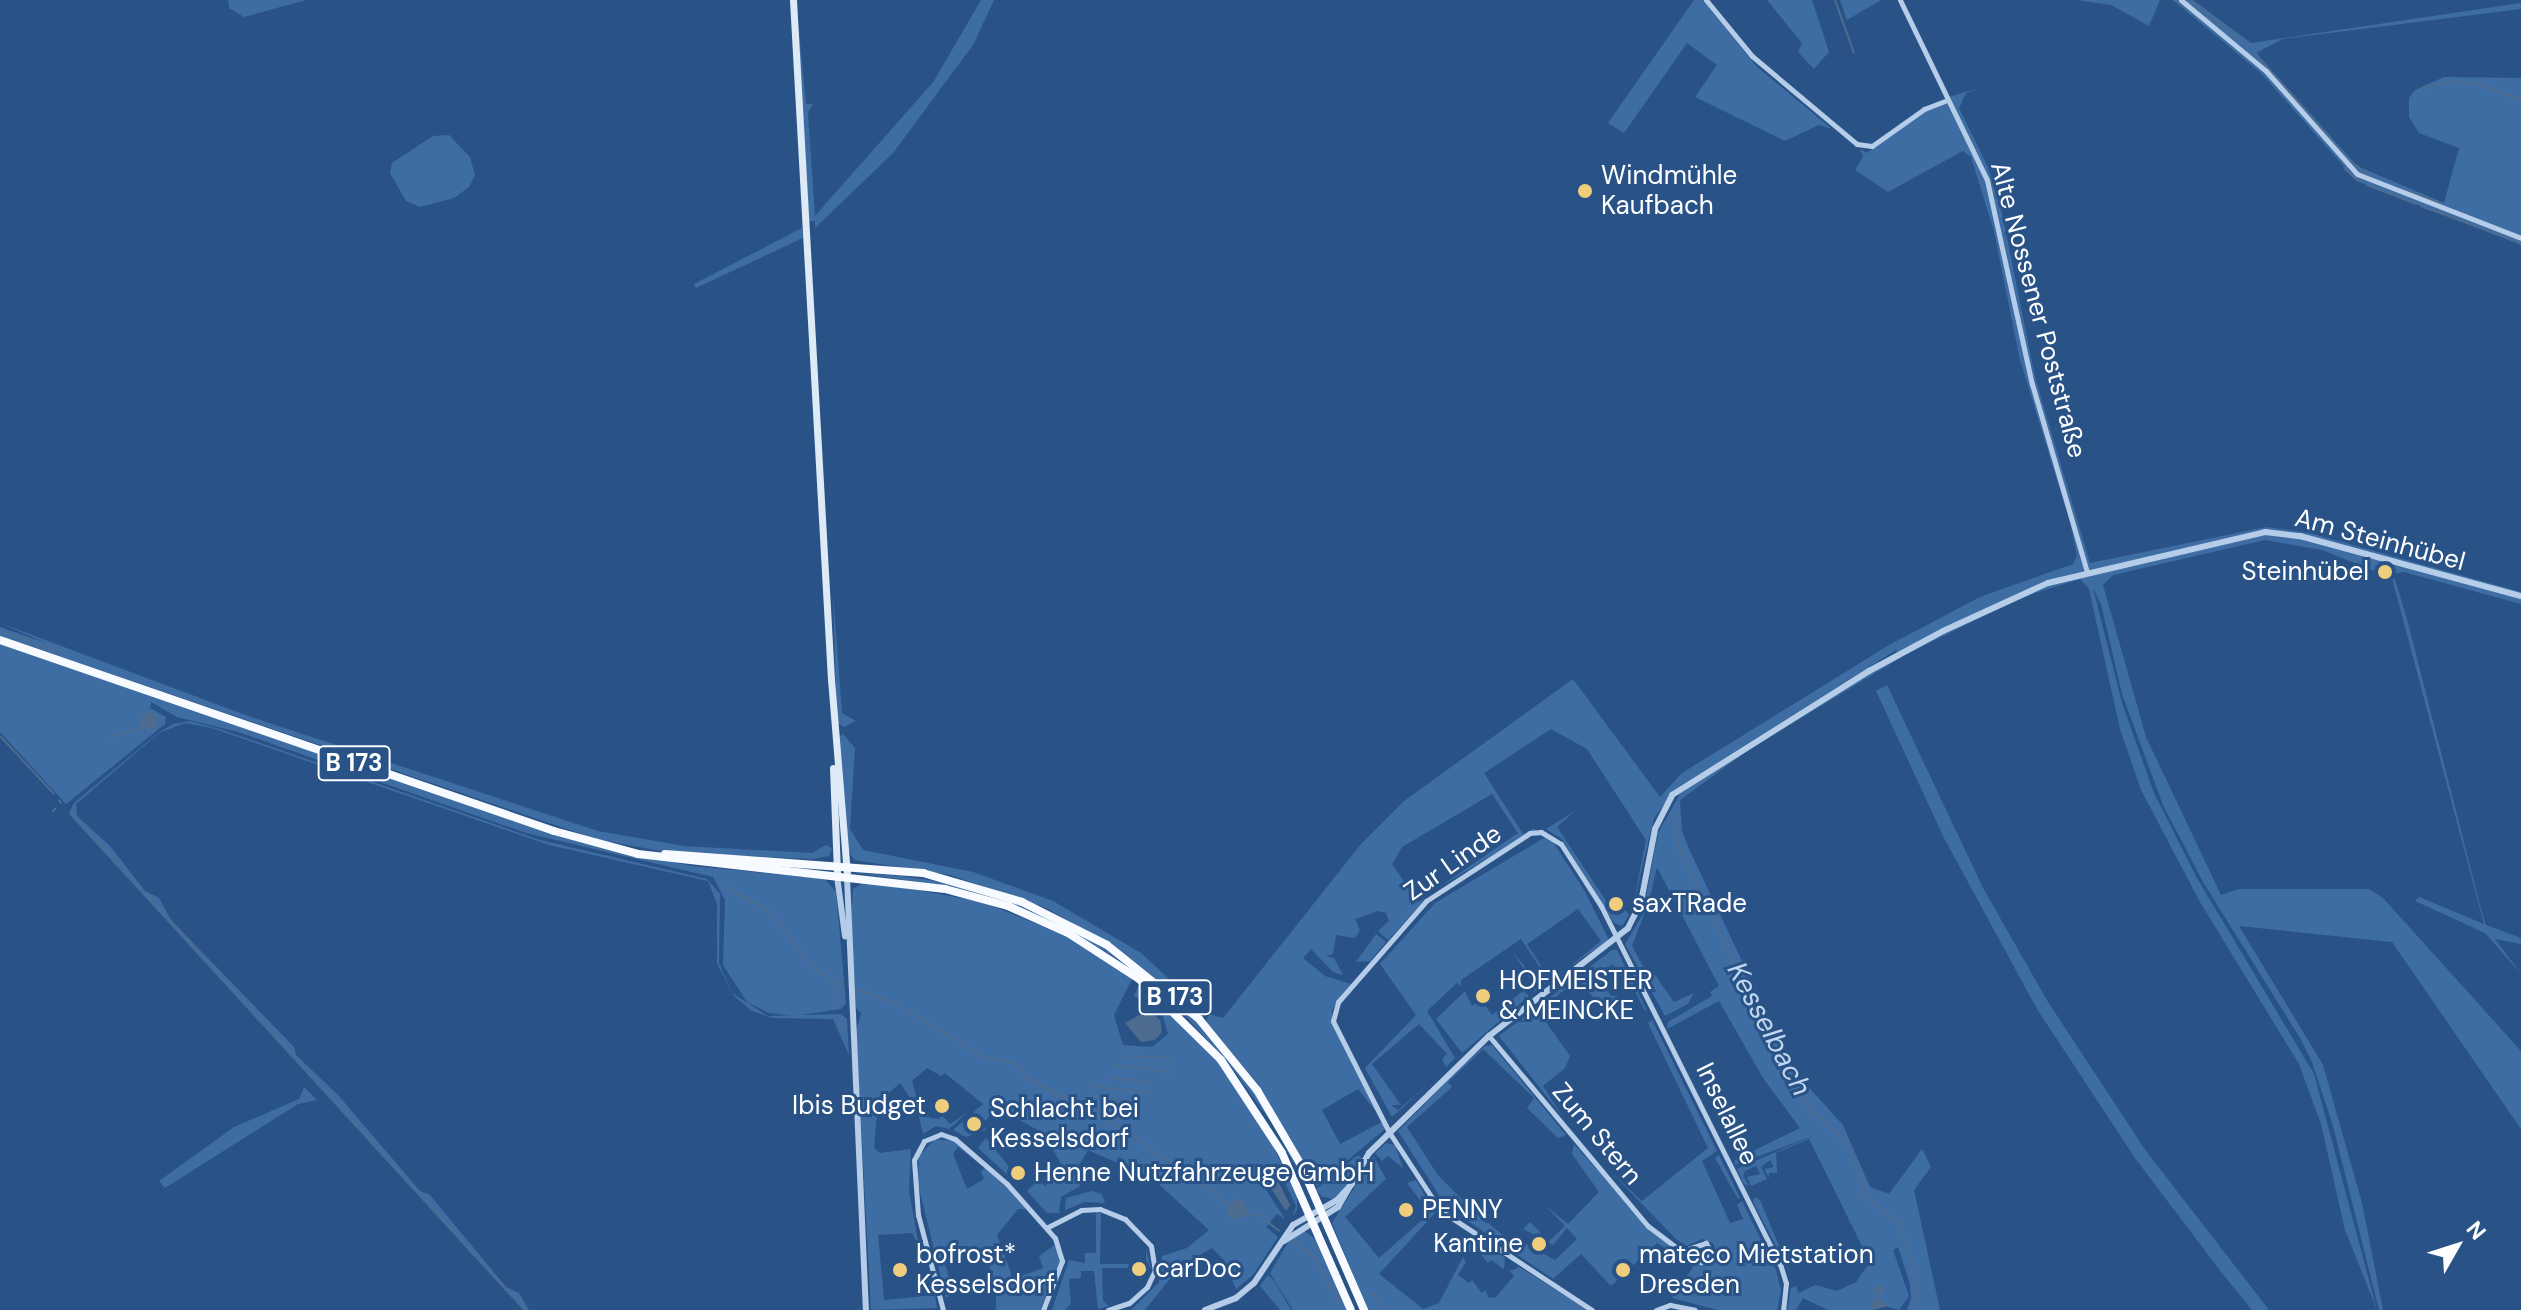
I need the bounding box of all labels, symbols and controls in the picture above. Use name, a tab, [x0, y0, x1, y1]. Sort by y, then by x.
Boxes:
street label: Alte Nossener Poststraße	[1983, 158, 2093, 462]
place label: Windmühle Kaufbach	[1601, 160, 1737, 222]
marker: Windmühle Kaufbach	[1576, 182, 1594, 200]
street label: Am Steinhübel	[2292, 502, 2468, 578]
place label: Steinhübel	[2241, 556, 2369, 588]
marker: Steinhübel	[2376, 563, 2394, 581]
road number: B 173	[316, 743, 392, 783]
street label: Zur Linde	[1398, 818, 1508, 908]
place label: saxTRade	[1632, 888, 1747, 920]
marker: saxTRade	[1607, 895, 1625, 913]
water label: Kesselbach	[1720, 957, 1818, 1101]
place label: HOFMEISTER & MEINCKE	[1499, 965, 1653, 1026]
road number: B 173	[1137, 977, 1213, 1017]
marker: HOFMEISTER & MEINCKE	[1474, 987, 1492, 1005]
street label: Inselallee	[1689, 1058, 1765, 1170]
street label: Zum Stern	[1545, 1077, 1649, 1191]
place label: Ibis Budget	[792, 1090, 926, 1122]
place label: Schlacht bei Kesselsdorf	[990, 1093, 1139, 1154]
marker: Ibis Budget	[933, 1097, 951, 1115]
marker: Schlacht bei Kesselsdorf	[965, 1115, 983, 1133]
place label: Henne Nutzfahrzeuge GmbH	[1034, 1157, 1374, 1189]
marker: Henne Nutzfahrzeuge GmbH	[1009, 1164, 1027, 1182]
place label: PENNY	[1422, 1194, 1503, 1226]
marker: PENNY	[1397, 1201, 1415, 1219]
north arrow	[2417, 1206, 2497, 1286]
text: N	[2460, 1215, 2492, 1246]
place label: Kantine	[1433, 1228, 1523, 1260]
marker: Kantine	[1530, 1235, 1548, 1253]
place label: bofrost* Kesselsdorf	[916, 1239, 1055, 1300]
place label: mateco Mietstation Dresden	[1639, 1239, 1874, 1300]
place label: carDoc	[1155, 1253, 1242, 1285]
marker: carDoc	[1130, 1260, 1148, 1278]
marker: bofrost* Kesselsdorf	[891, 1261, 909, 1279]
marker: mateco Mietstation Dresden	[1614, 1261, 1632, 1279]

